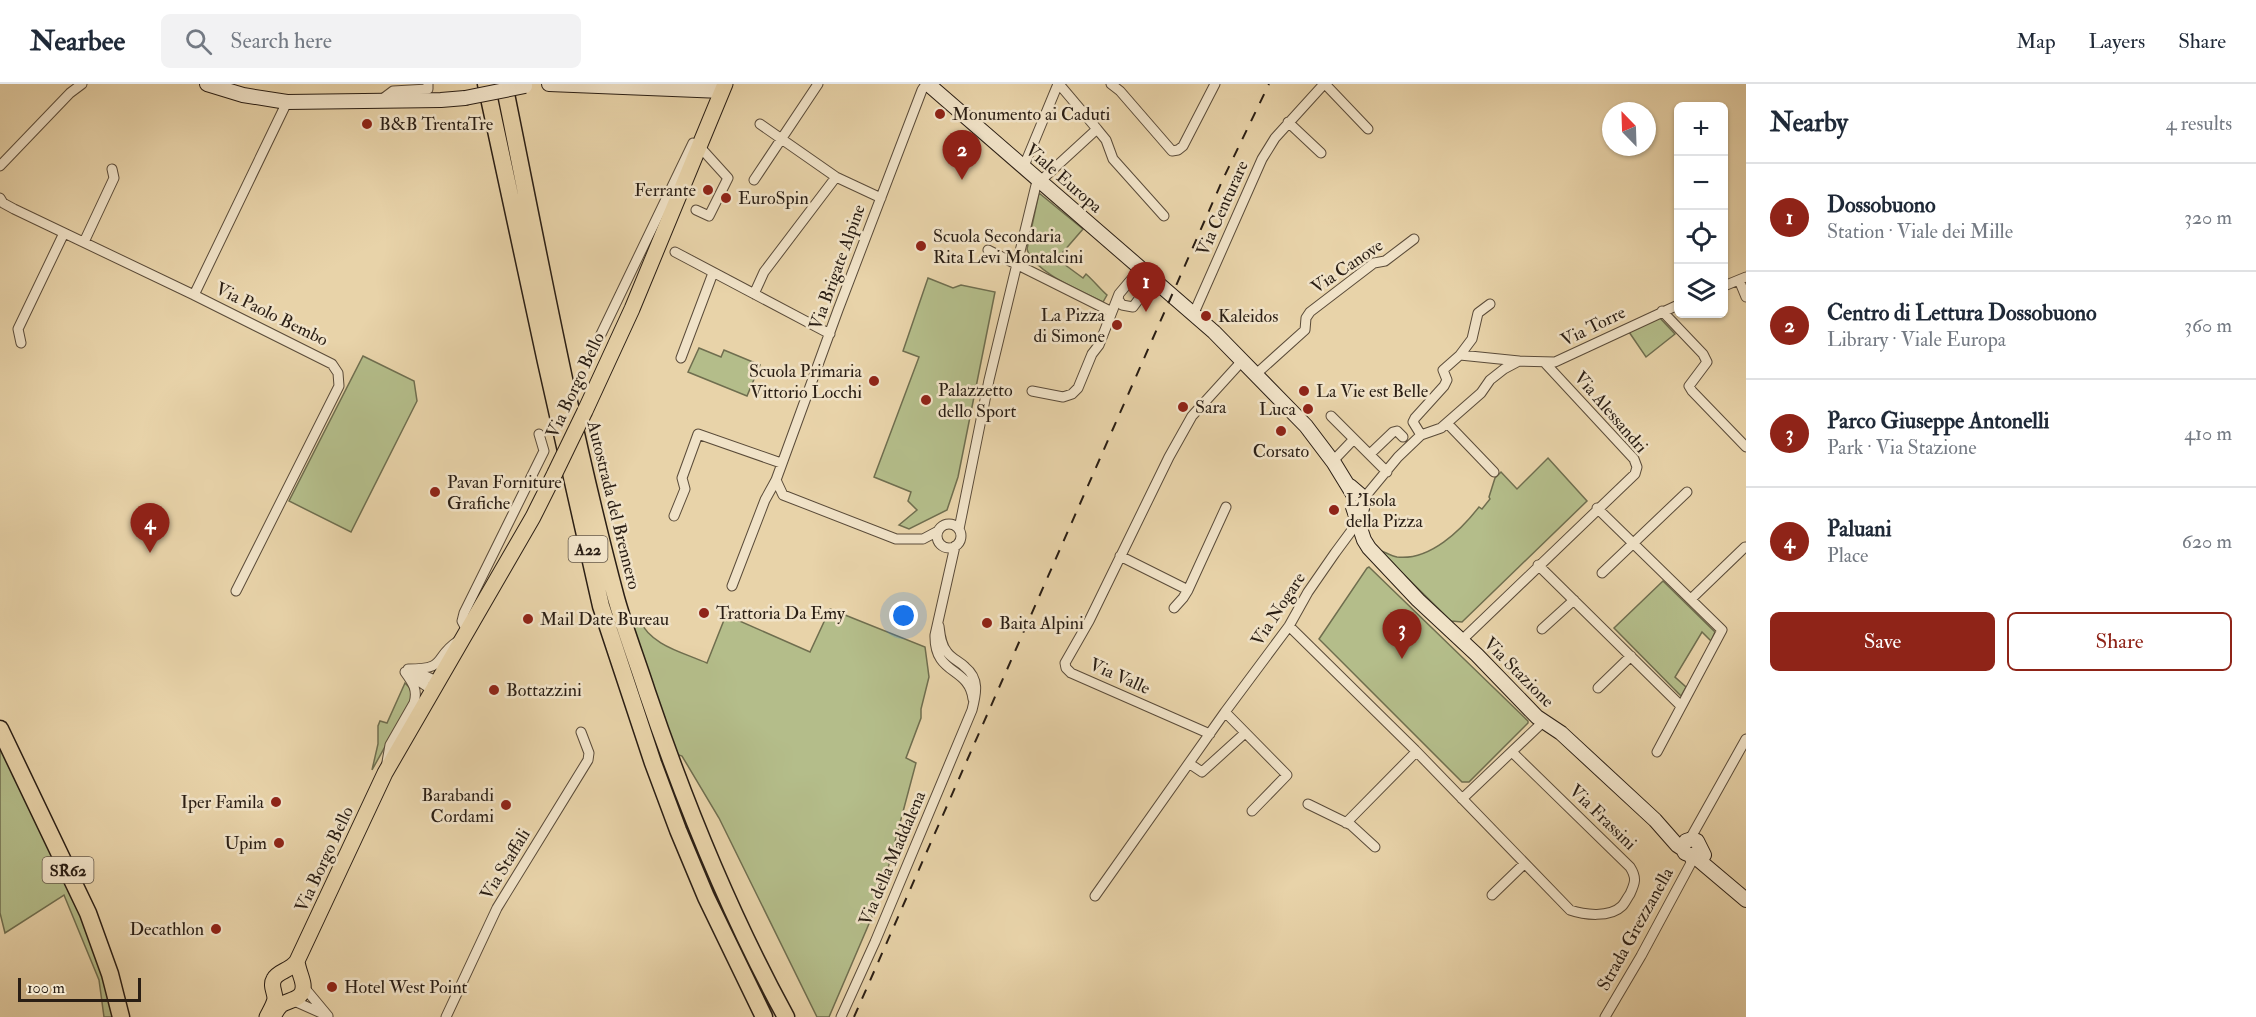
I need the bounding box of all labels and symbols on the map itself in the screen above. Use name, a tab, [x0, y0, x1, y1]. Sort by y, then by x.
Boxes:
north arrow	[1602, 102, 1656, 156]
place label: Monumento ai Caduti	[952, 103, 1110, 126]
marker: Monumento ai Caduti	[933, 107, 947, 121]
place label: B&B TrentaTre	[379, 113, 494, 136]
marker: B&B TrentaTre	[360, 117, 374, 131]
pin: 2	[942, 130, 982, 180]
street label: Viale Europa	[1020, 139, 1107, 219]
street label: Via Centurare	[1191, 157, 1254, 259]
place label: Ferrante	[634, 179, 696, 202]
marker: Ferrante	[701, 183, 715, 197]
place label: EuroSpin	[738, 187, 809, 210]
marker: EuroSpin	[719, 191, 733, 205]
street label: Via Brigate Alpine	[804, 201, 871, 333]
place label: Scuola Secondaria Rita Levi Montalcini	[933, 225, 1083, 269]
street label: Via Canove	[1307, 234, 1388, 299]
marker: Scuola Secondaria Rita Levi Montalcini	[914, 239, 928, 253]
pin: 1	[1126, 262, 1166, 312]
street label: Via Paolo Bembo	[212, 277, 332, 352]
street label: Via Torre	[1557, 301, 1630, 352]
place label: La Pizza di Simone	[1033, 304, 1106, 348]
place label: Kaleidos	[1218, 305, 1278, 328]
marker: Kaleidos	[1199, 309, 1213, 323]
marker: La Pizza di Simone	[1110, 318, 1124, 332]
street label: Via Borgo Bello	[541, 328, 610, 442]
place label: Scuola Primaria Vittorio Locchi	[749, 360, 863, 404]
street label: Via Alessandri	[1569, 366, 1653, 458]
marker: Scuola Primaria Vittorio Locchi	[867, 374, 881, 388]
place label: Palazzetto dello Sport	[938, 379, 1016, 423]
place label: La Vie est Belle	[1316, 380, 1429, 403]
marker: La Vie est Belle	[1297, 384, 1311, 398]
marker: Palazzetto dello Sport	[919, 393, 933, 407]
place label: Sara	[1195, 396, 1227, 419]
place label: Luca	[1259, 398, 1297, 421]
marker: Sara	[1176, 400, 1190, 414]
marker: Luca	[1301, 402, 1315, 416]
street label: Autostrada del Brennero	[581, 417, 646, 592]
marker: Corsato	[1274, 424, 1288, 438]
place label: Corsato	[1253, 440, 1310, 463]
place label: Pavan Forniture Grafiche	[447, 471, 562, 515]
marker: Pavan Forniture Grafiche	[428, 485, 442, 499]
place label: L'Isola della Pizza	[1346, 489, 1423, 533]
marker: L'Isola della Pizza	[1327, 503, 1341, 517]
pin: 4	[130, 504, 170, 553]
road number: A22	[568, 536, 608, 562]
street label: Via Nogare	[1246, 568, 1311, 651]
your location	[889, 601, 918, 630]
place label: Trattoria Da Emy	[716, 602, 846, 625]
marker: Trattoria Da Emy	[697, 606, 711, 620]
place label: Mail Date Bureau	[540, 608, 669, 631]
pin: 3	[1382, 610, 1422, 659]
marker: Mail Date Bureau	[521, 612, 535, 626]
place label: Baita Alpini	[999, 612, 1084, 635]
marker: Baita Alpini	[980, 616, 994, 630]
street label: Via Stazione	[1478, 632, 1559, 713]
street label: Via Valle	[1086, 653, 1154, 700]
place label: Bottazzini	[506, 679, 582, 702]
marker: Bottazzini	[487, 683, 501, 697]
street label: Via Frassini	[1564, 780, 1641, 855]
place label: Barabandi Cordami	[422, 784, 494, 828]
street label: Via della Maddalena	[854, 787, 931, 929]
place label: Iper Famila	[181, 791, 265, 814]
marker: Iper Famila	[269, 795, 283, 809]
marker: Barabandi Cordami	[499, 798, 513, 812]
street label: Via Borgo Bello	[290, 802, 359, 916]
street label: Via Staffali	[475, 824, 536, 904]
place label: Upim	[225, 832, 267, 855]
marker: Upim	[272, 836, 286, 850]
road number: SR62	[42, 857, 94, 883]
street label: Strada Grezzanella	[1592, 863, 1679, 995]
place label: Decathlon	[129, 918, 204, 941]
marker: Decathlon	[209, 922, 223, 936]
scale bar	[18, 975, 141, 1002]
place label: Hotel West Point	[344, 976, 468, 999]
marker: Hotel West Point	[325, 980, 339, 994]

